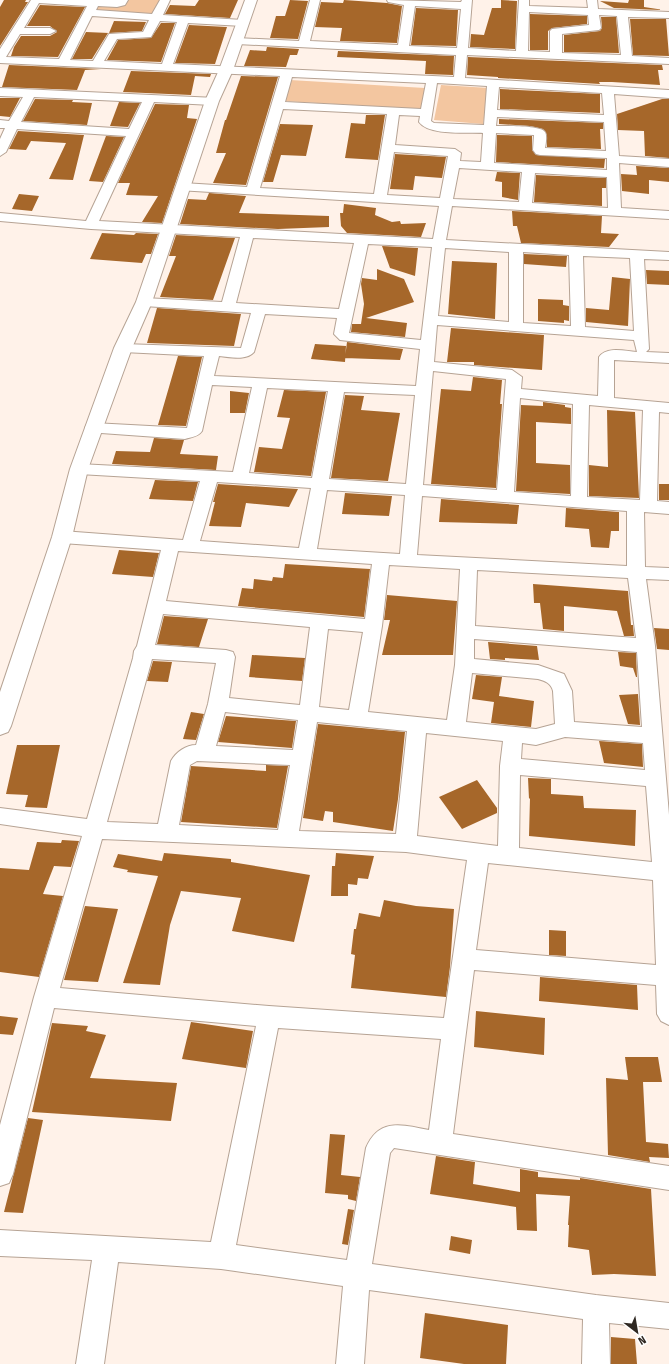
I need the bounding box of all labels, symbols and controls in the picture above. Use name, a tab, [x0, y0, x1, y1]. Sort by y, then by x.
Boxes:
north arrow	[617, 1312, 657, 1352]
text: N	[636, 1333, 648, 1347]

